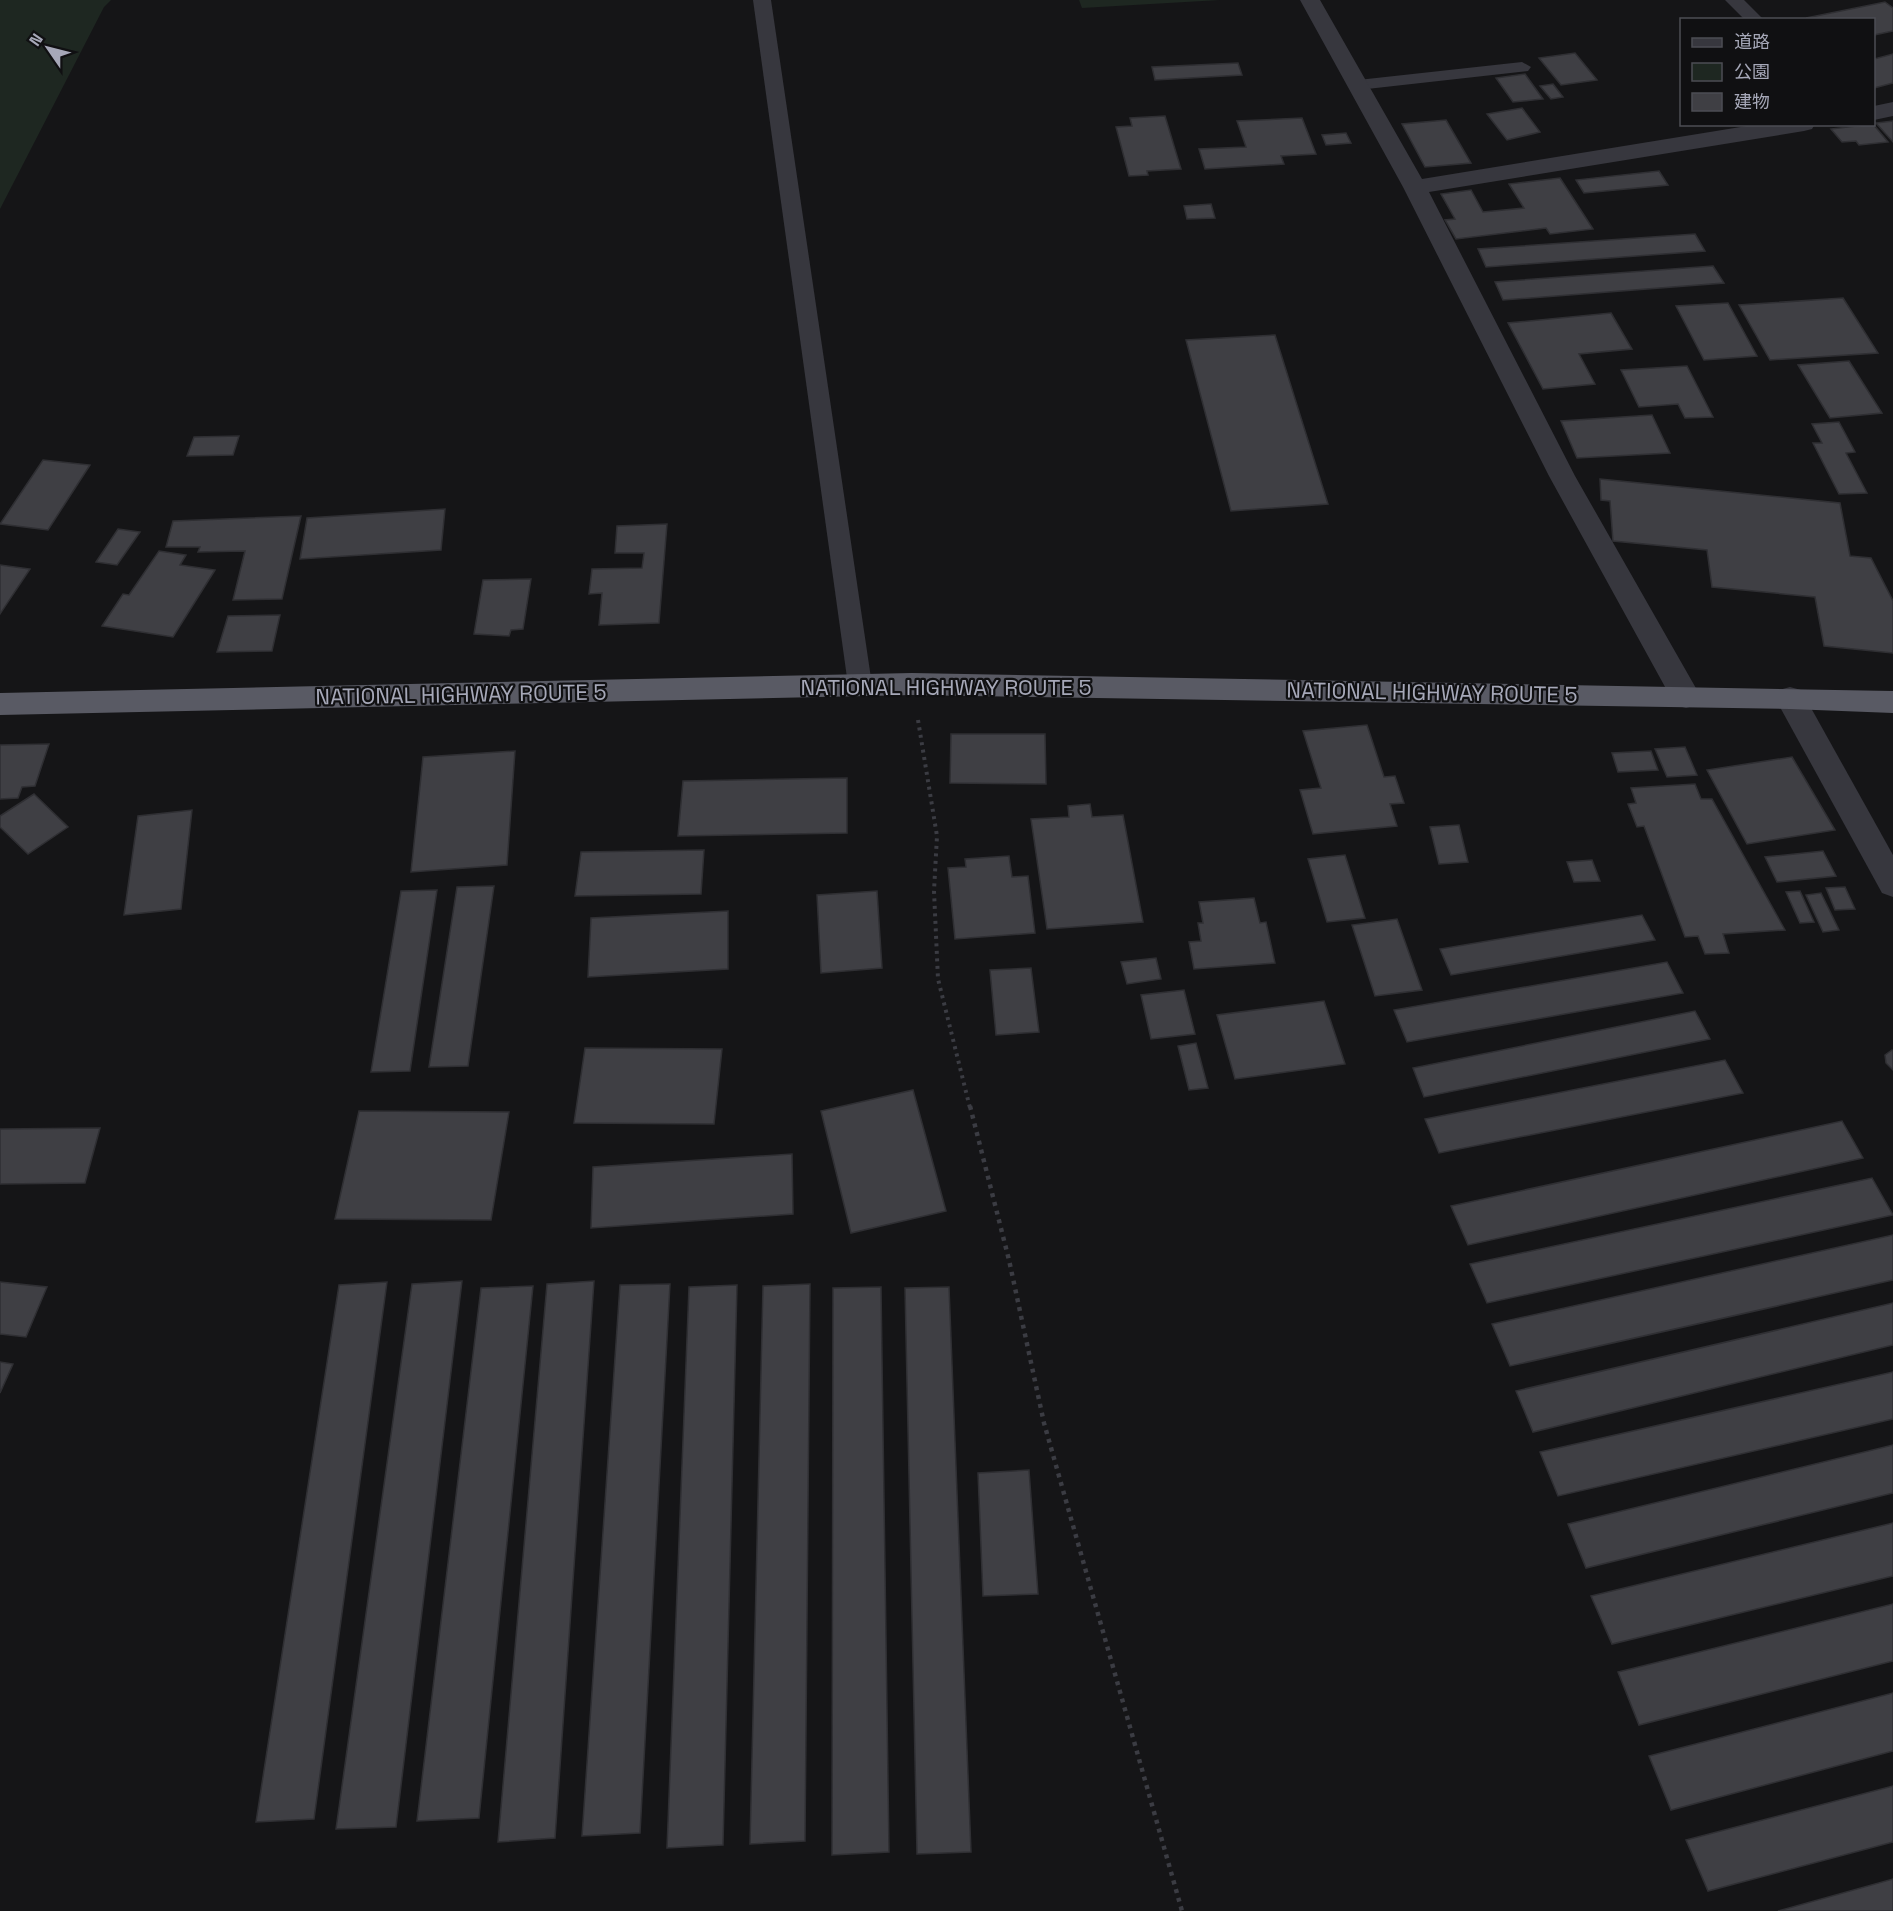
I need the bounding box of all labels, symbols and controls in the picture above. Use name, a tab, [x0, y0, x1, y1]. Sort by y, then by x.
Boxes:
north arrow	[18, 18, 78, 78]
legend	[1680, 18, 1875, 126]
text: N	[24, 29, 48, 50]
text: 道路	[1734, 30, 1770, 53]
text: 公園	[1734, 60, 1770, 83]
text: 建物	[1734, 90, 1770, 113]
street label: NATIONAL HIGHWAY ROUTE 5	[800, 673, 1092, 701]
street label: NATIONAL HIGHWAY ROUTE 5	[1286, 675, 1578, 709]
street label: NATIONAL HIGHWAY ROUTE 5	[315, 677, 607, 711]

